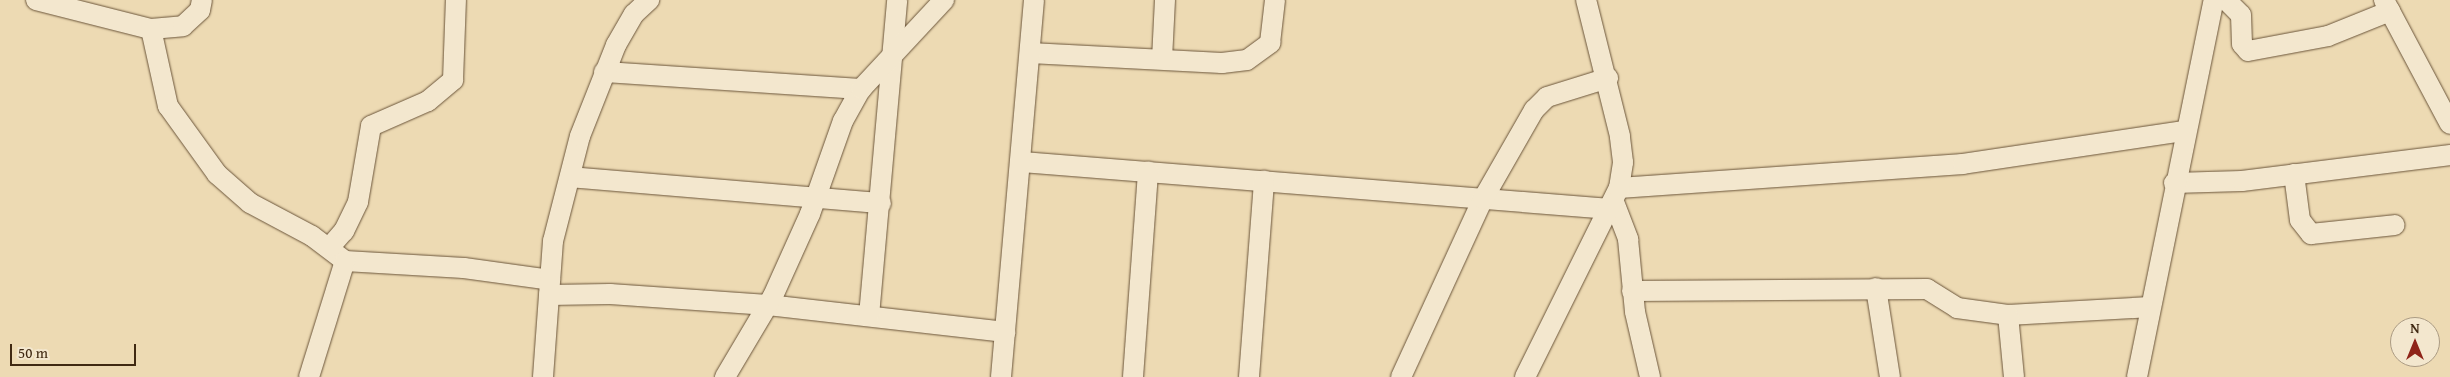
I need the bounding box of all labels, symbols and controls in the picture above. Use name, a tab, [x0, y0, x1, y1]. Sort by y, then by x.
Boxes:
north arrow	[2390, 317, 2440, 367]
text: N	[2410, 318, 2420, 338]
scale bar	[12, 334, 139, 366]
text: 50 m	[18, 342, 48, 363]

